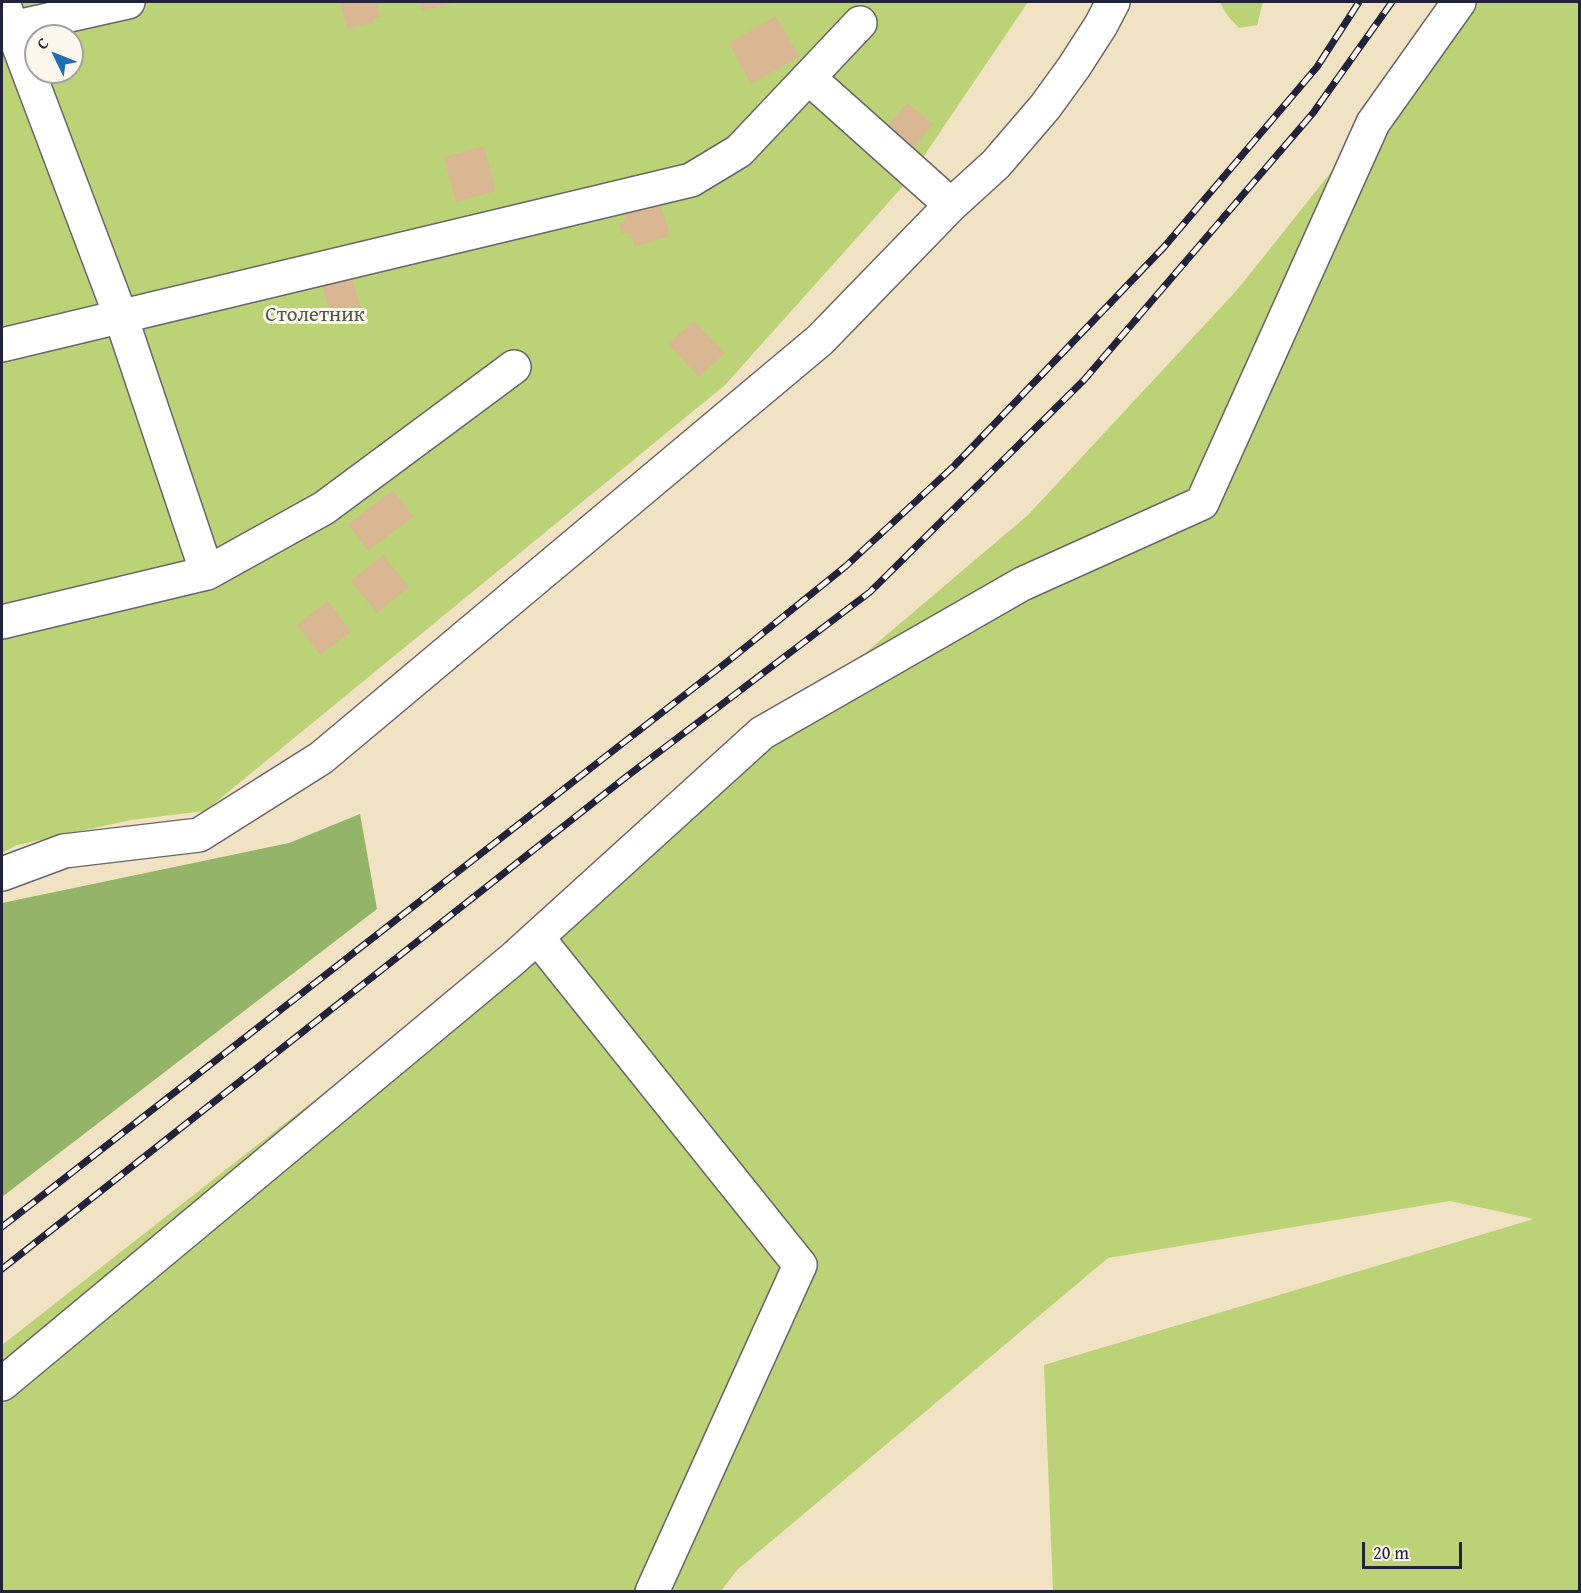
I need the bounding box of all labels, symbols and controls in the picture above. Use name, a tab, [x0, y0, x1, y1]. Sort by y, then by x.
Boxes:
north arrow	[24, 24, 84, 84]
text: С	[30, 32, 54, 55]
park label: Столетник	[265, 303, 365, 329]
scale bar	[1365, 1530, 1466, 1568]
text: 20 m	[1373, 1539, 1409, 1566]

